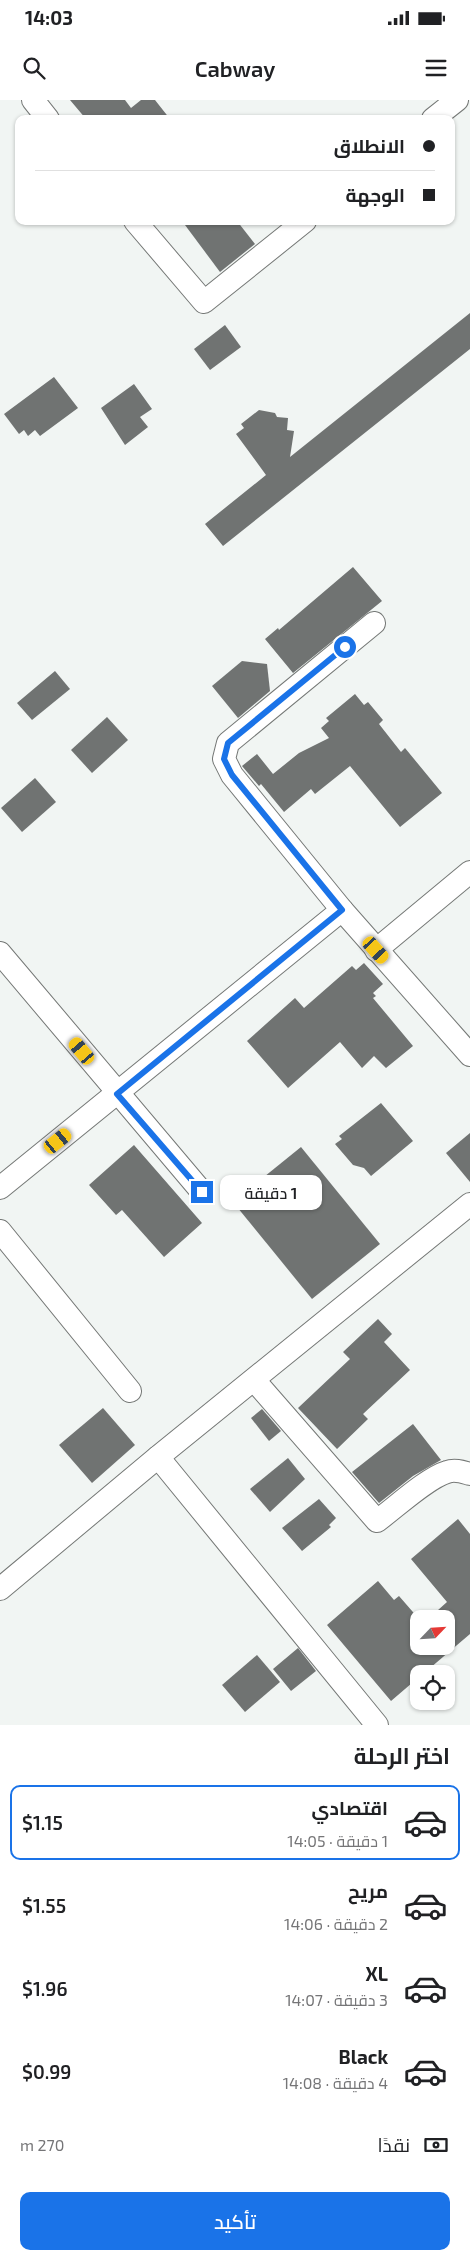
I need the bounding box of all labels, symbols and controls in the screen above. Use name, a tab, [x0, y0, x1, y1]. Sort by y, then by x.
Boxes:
text: 14:03	[25, 6, 73, 29]
icon: search	[20, 54, 48, 82]
icon: menu	[422, 54, 450, 82]
text: Cabway	[195, 55, 275, 81]
text: الانطلاق	[334, 134, 405, 157]
text: الوجهة	[345, 183, 405, 206]
route start	[334, 636, 356, 658]
car	[360, 934, 391, 966]
car	[66, 1035, 97, 1067]
car	[41, 1126, 74, 1156]
callout: 1 دقيقة	[220, 1174, 322, 1210]
route end	[191, 1181, 213, 1203]
text: 1 دقيقة	[245, 1183, 297, 1202]
north arrow	[410, 1610, 455, 1655]
map controls	[410, 1610, 455, 1710]
button: locate	[410, 1665, 455, 1710]
text: اختر الرحلة	[354, 1742, 450, 1768]
text: اقتصادي	[312, 1796, 388, 1819]
icon: car	[403, 1800, 448, 1845]
text: $1.15	[22, 1811, 63, 1834]
text: 1 دقيقة · 14:05	[287, 1831, 388, 1850]
text: مريح	[348, 1879, 388, 1902]
icon: car	[403, 1883, 448, 1928]
text: $1.55	[22, 1894, 66, 1917]
text: 2 دقيقة · 14:06	[284, 1914, 388, 1933]
text: XL	[366, 1962, 388, 1985]
icon: car	[403, 1966, 448, 2011]
text: $1.96	[22, 1977, 67, 2000]
text: 3 دقيقة · 14:07	[285, 1990, 388, 2009]
text: Black	[338, 2045, 388, 2068]
icon: car	[403, 2049, 448, 2094]
text: $0.99	[22, 2060, 71, 2083]
text: 4 دقيقة · 14:08	[283, 2073, 388, 2092]
icon: cash	[422, 2131, 450, 2159]
text: نقدًا	[378, 2133, 410, 2156]
text: 270 m	[20, 2135, 64, 2154]
button: تأكيد	[20, 2192, 450, 2250]

